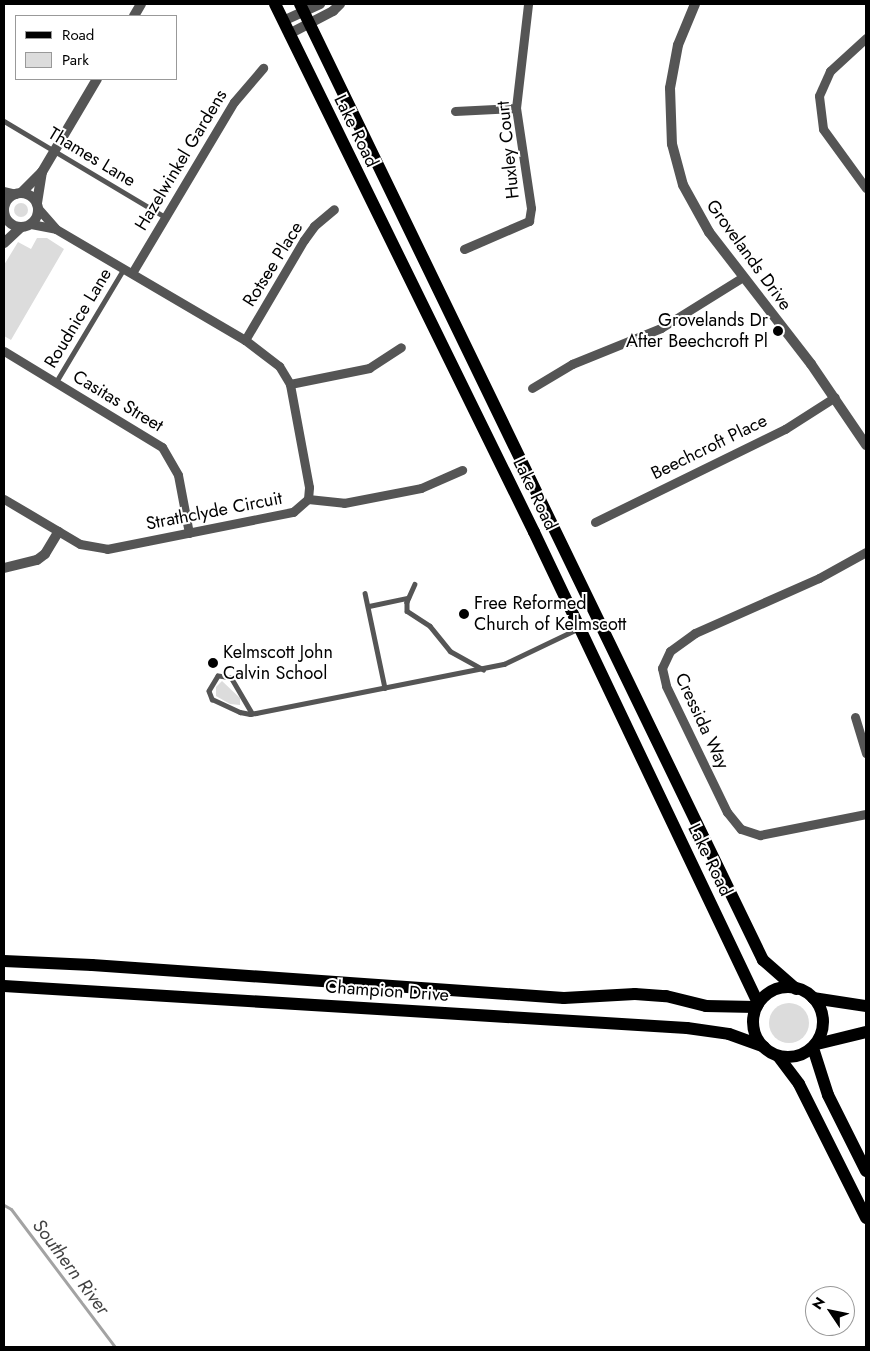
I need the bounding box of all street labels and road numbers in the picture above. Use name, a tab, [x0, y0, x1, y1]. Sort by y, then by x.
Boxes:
street label: Hazelwinkel Gardens	[130, 86, 232, 234]
street label: Lake Road	[329, 91, 383, 171]
street label: Huxley Court	[492, 100, 524, 200]
street label: Thames Lane	[44, 123, 140, 191]
street label: Grovelands Drive	[702, 195, 796, 315]
street label: Rotsee Place	[238, 218, 308, 310]
street label: Roudnice Lane	[40, 264, 116, 372]
street label: Casitas Street	[69, 366, 167, 436]
street label: Beechcroft Place	[647, 410, 771, 484]
street label: Lake Road	[508, 454, 562, 534]
street label: Strathclyde Circuit	[144, 487, 284, 535]
street label: Cressida Way	[670, 670, 734, 772]
street label: Lake Road	[683, 820, 737, 900]
street label: Champion Drive	[324, 976, 450, 1006]

